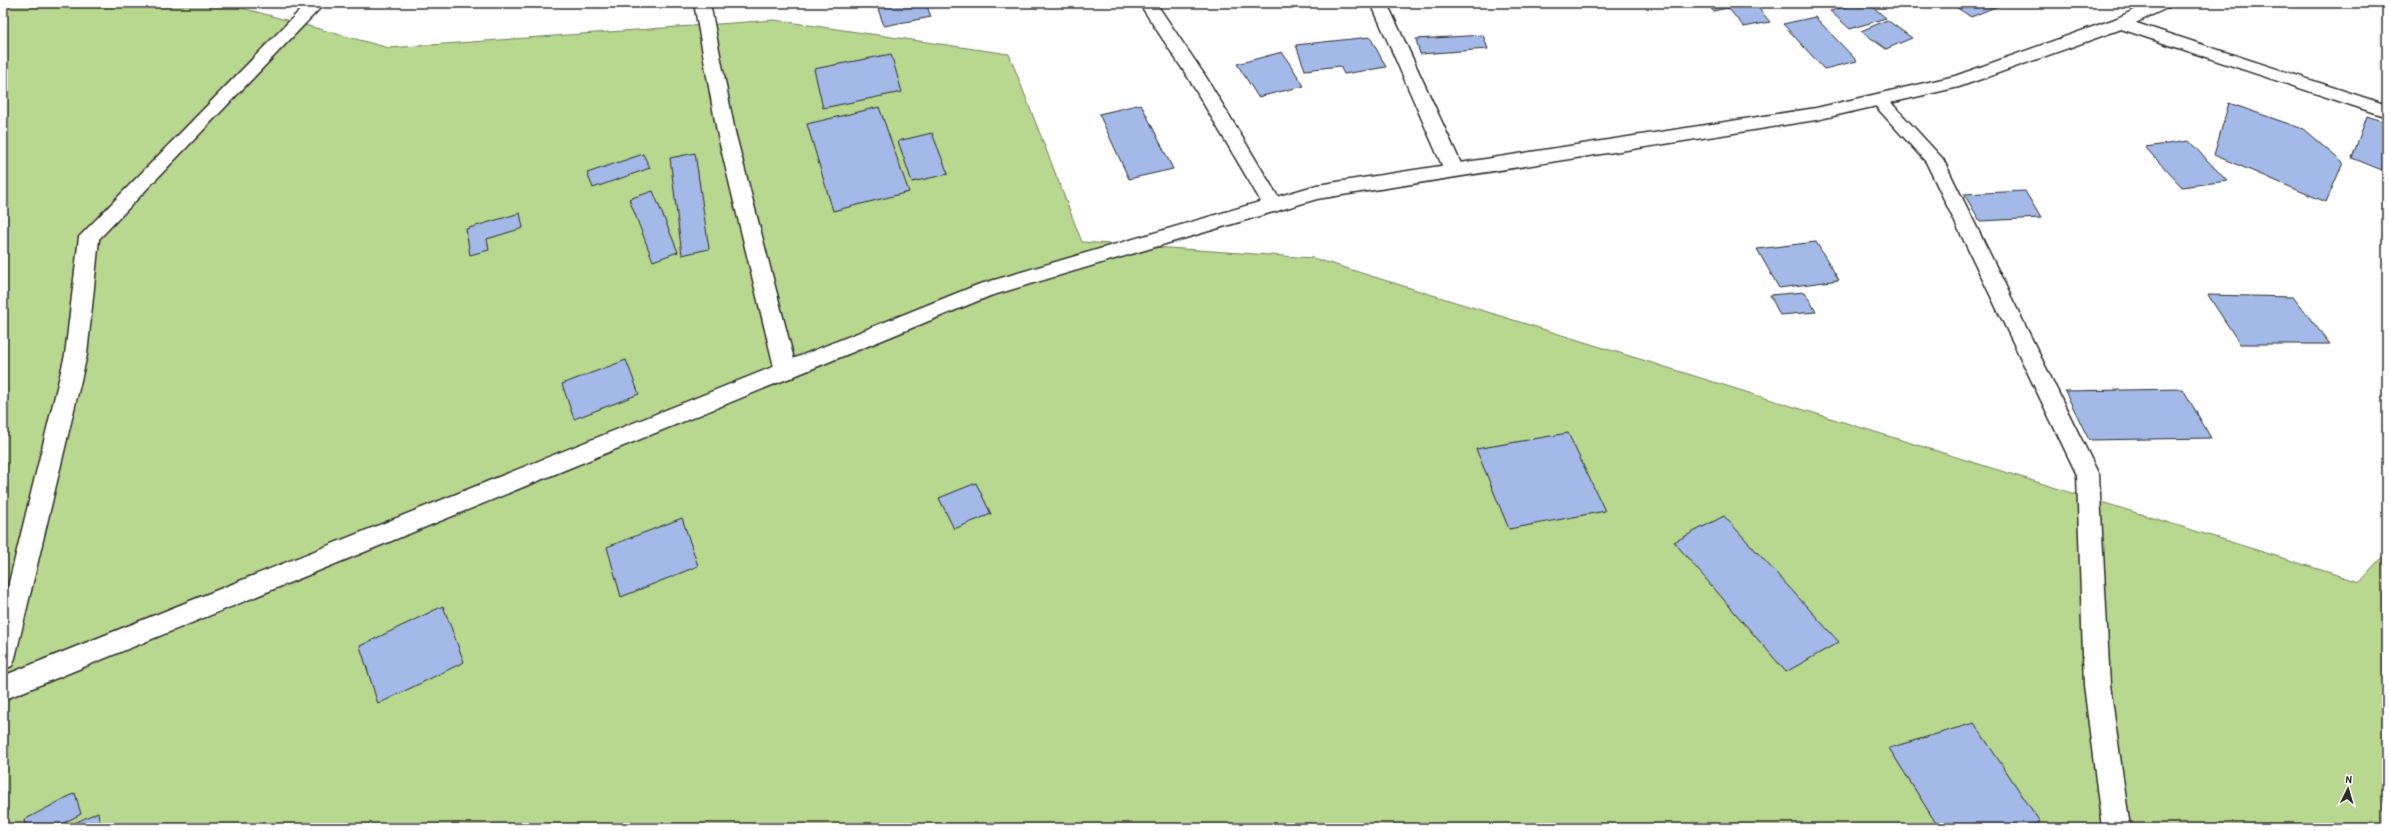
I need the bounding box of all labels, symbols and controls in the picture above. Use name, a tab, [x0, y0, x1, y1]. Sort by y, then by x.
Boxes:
north arrow	[2328, 769, 2368, 809]
text: N	[2345, 772, 2353, 786]

